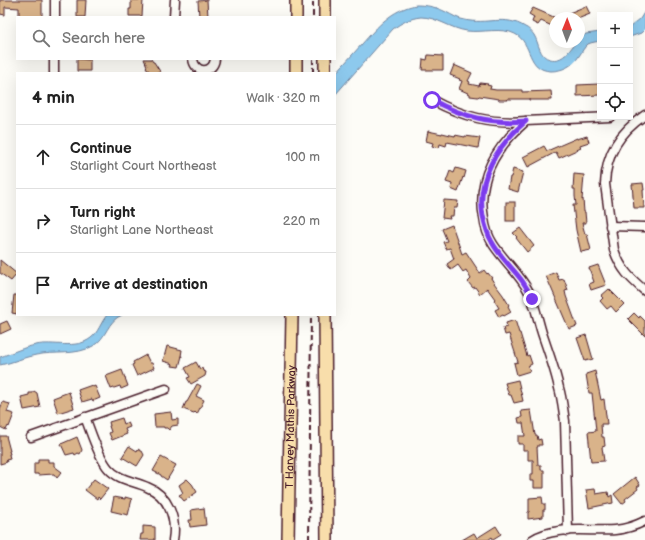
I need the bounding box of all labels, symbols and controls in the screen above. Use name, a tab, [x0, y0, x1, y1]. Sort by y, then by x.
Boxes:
north arrow	[549, 12, 585, 48]
map controls	[597, 12, 633, 120]
button: +	[597, 12, 633, 48]
search box	[16, 16, 336, 60]
icon: search	[30, 27, 52, 49]
text: Search here	[62, 29, 145, 48]
button: −	[597, 48, 633, 84]
button: locate	[597, 84, 633, 120]
text: 4 min	[32, 88, 75, 108]
text: Walk · 320 m	[246, 90, 320, 106]
route start	[423, 91, 441, 109]
text: Continue	[70, 139, 132, 158]
icon: ahead	[32, 146, 54, 168]
text: 100 m	[285, 149, 320, 165]
text: Starlight Court Northeast	[70, 158, 216, 174]
text: Turn right	[70, 203, 135, 222]
icon: right	[32, 210, 54, 232]
text: 220 m	[283, 213, 320, 229]
text: Starlight Lane Northeast	[70, 222, 213, 238]
icon: arrive	[32, 274, 54, 296]
text: Arrive at destination	[70, 275, 208, 294]
route end	[523, 290, 541, 308]
street label: T Harvey Mathis Parkway	[283, 365, 298, 489]

